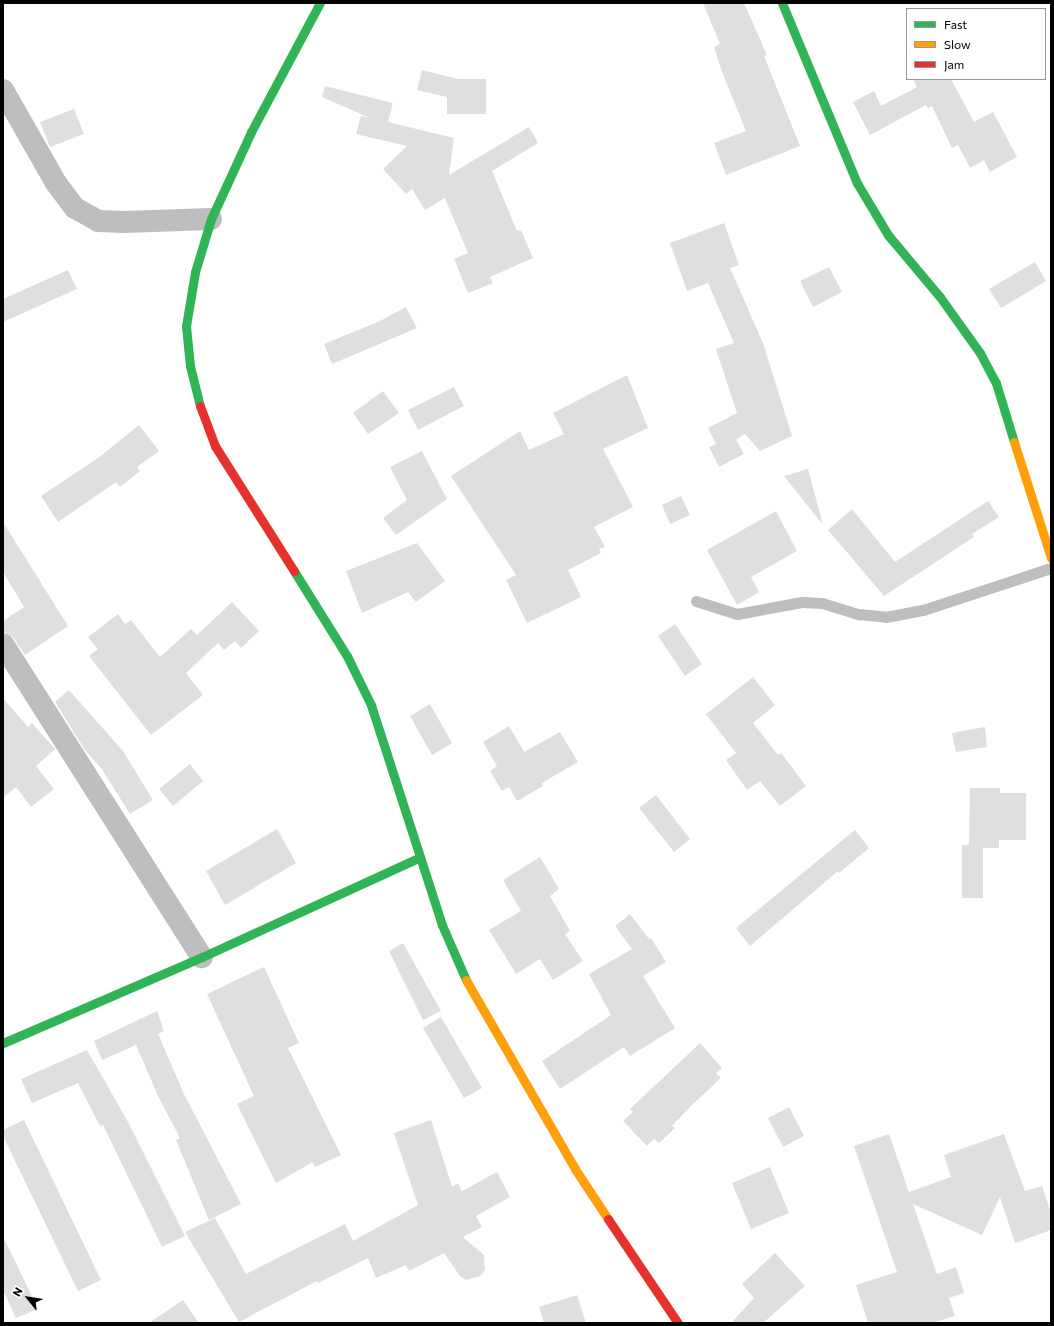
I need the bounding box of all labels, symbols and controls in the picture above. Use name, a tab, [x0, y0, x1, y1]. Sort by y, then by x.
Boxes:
legend	[906, 8, 1046, 80]
text: Fast	[944, 17, 967, 31]
text: Slow	[944, 37, 971, 51]
text: Jam	[944, 57, 964, 71]
north arrow	[8, 1278, 48, 1318]
text: N	[9, 1285, 25, 1299]

